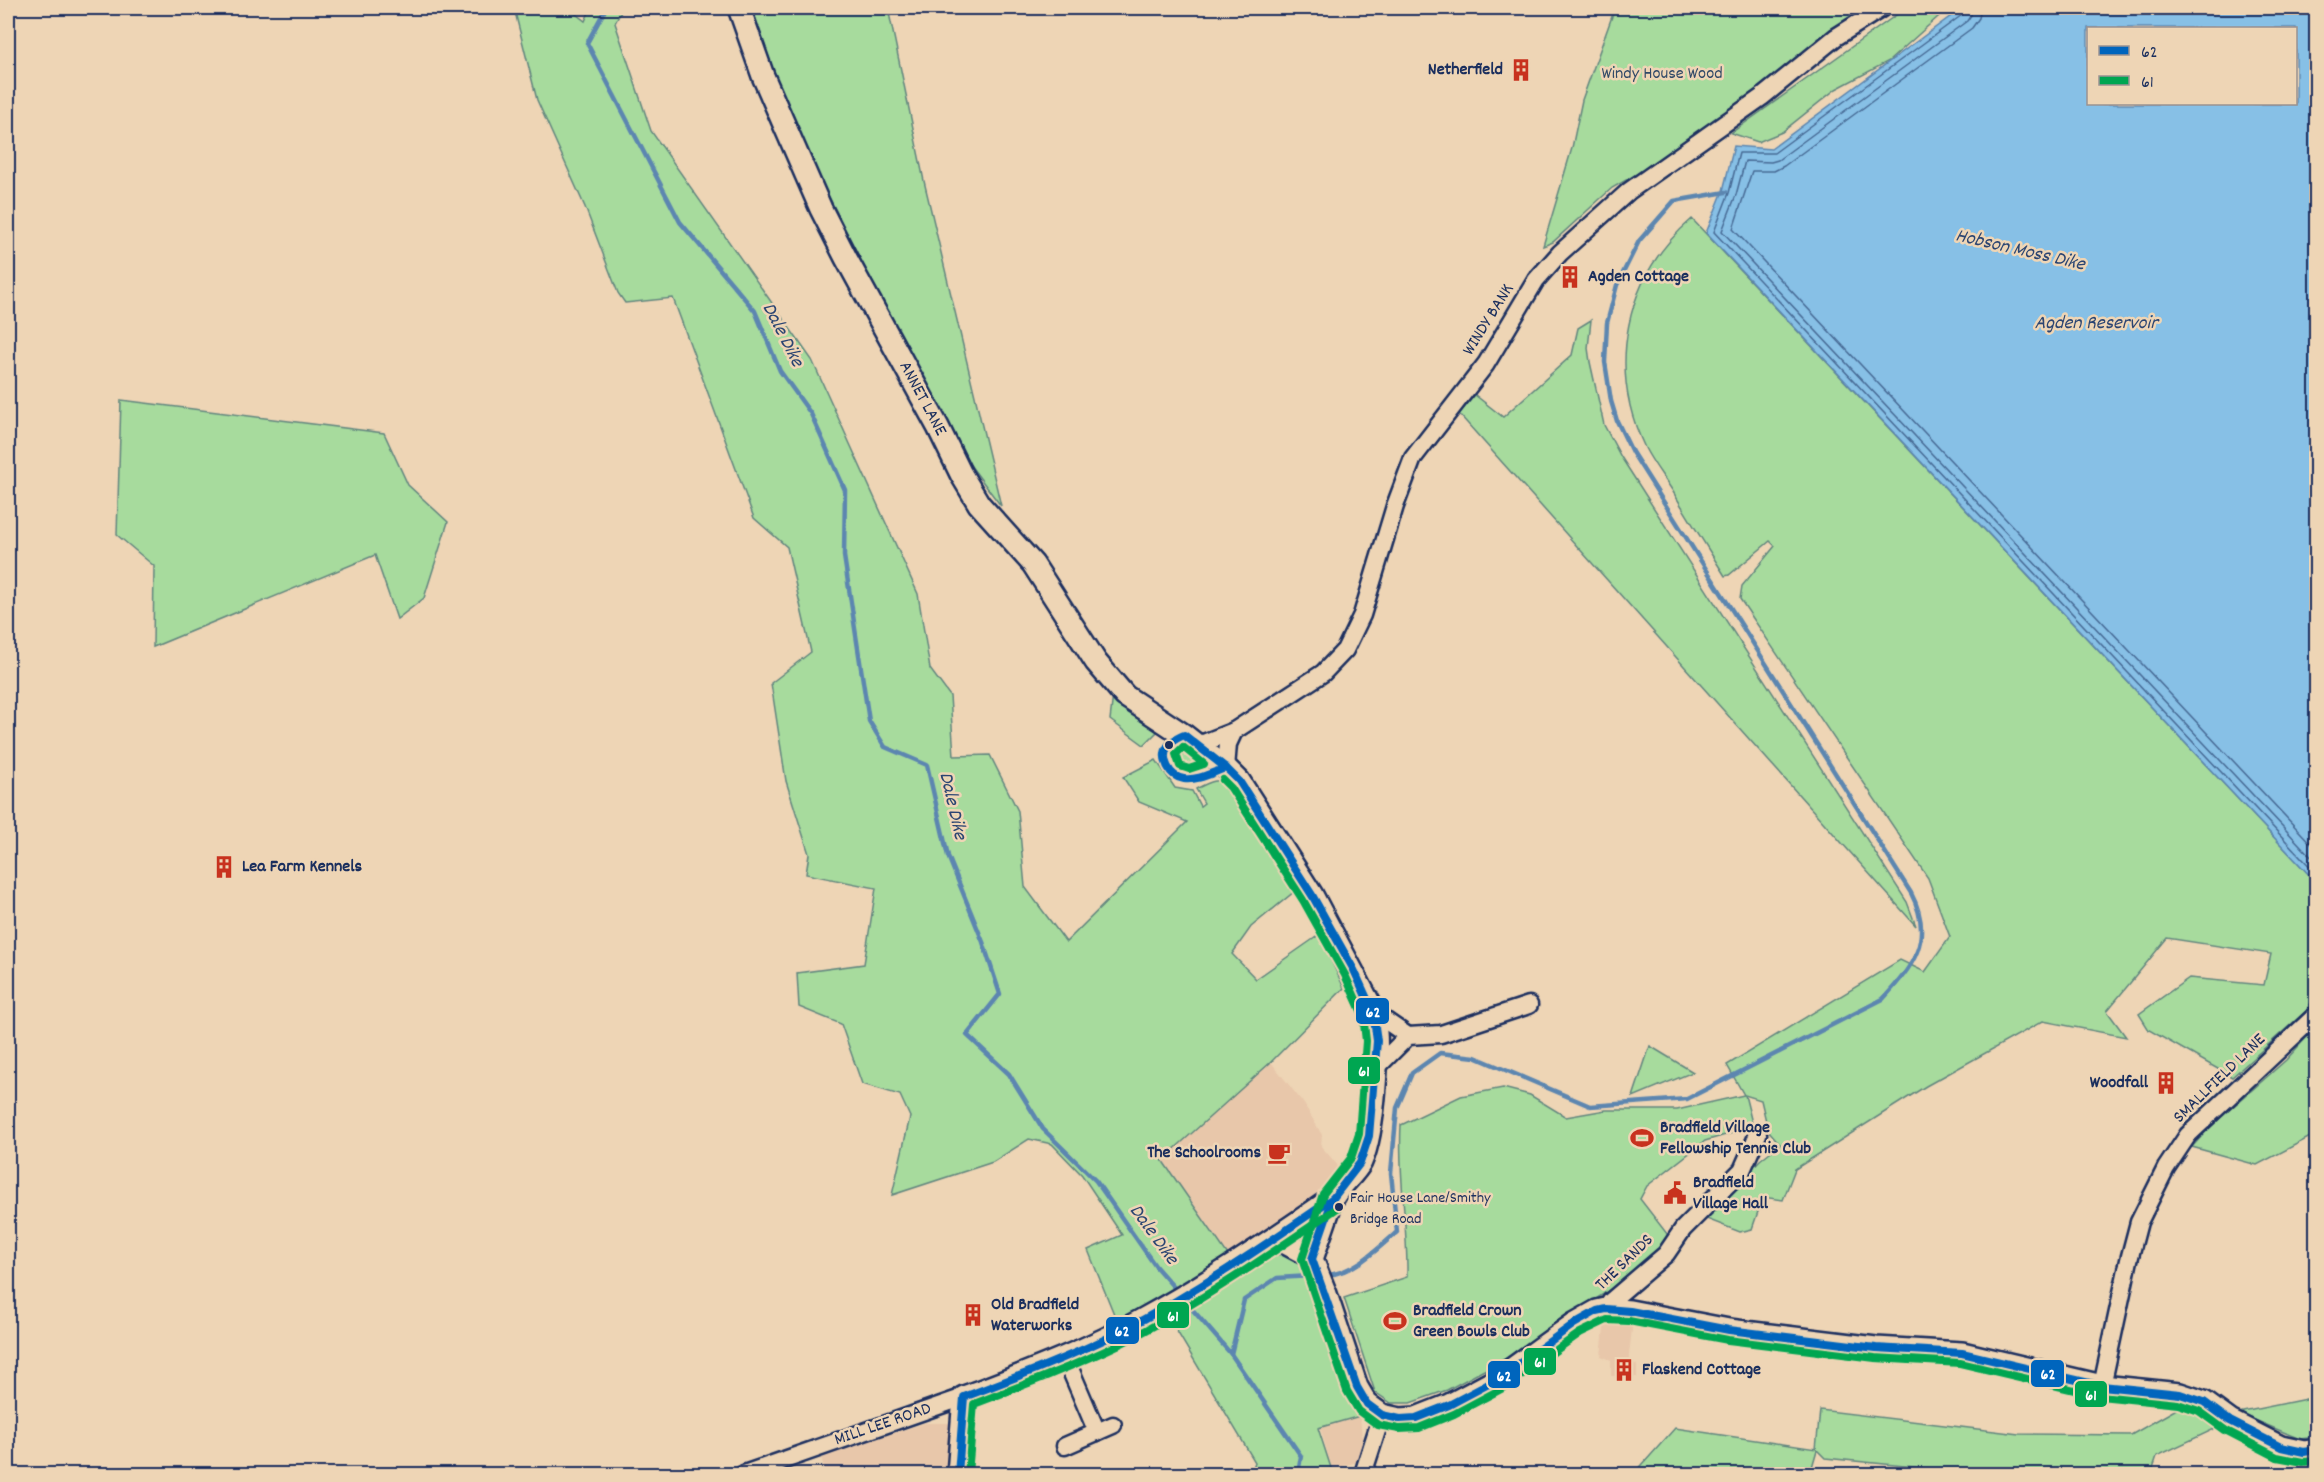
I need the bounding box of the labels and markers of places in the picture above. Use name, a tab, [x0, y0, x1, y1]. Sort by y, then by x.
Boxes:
building icon: Netherfield	[1508, 57, 1534, 83]
place label: Netherfield	[1428, 58, 1503, 83]
building icon: Agden Cottage	[1557, 264, 1583, 290]
place label: Agden Cottage	[1588, 265, 1689, 290]
unlabelled marker	[1163, 739, 1175, 751]
building icon: Lea Farm Kennels	[211, 854, 237, 880]
place label: Lea Farm Kennels	[242, 855, 363, 880]
building icon: Woodfall	[2153, 1070, 2179, 1096]
place label: Woodfall	[2090, 1071, 2149, 1096]
place label: Bradfield Village Fellowship Tennis Club	[1660, 1116, 1811, 1162]
sports icon: Bradfield Village Fellowship Tennis Club	[1629, 1125, 1655, 1151]
cafe icon: The Schoolrooms	[1266, 1140, 1292, 1166]
place label: The Schoolrooms	[1147, 1141, 1261, 1166]
place label: Bradfield Village Hall	[1693, 1171, 1769, 1217]
public building icon: Bradfield Village Hall	[1662, 1180, 1688, 1206]
place label: Fair House Lane/Smithy Bridge Road	[1350, 1187, 1491, 1231]
marker: Fair House Lane/Smithy Bridge Road	[1333, 1201, 1345, 1213]
place label: Old Bradfield Waterworks	[991, 1293, 1079, 1339]
place label: Bradfield Crown Green Bowls Club	[1413, 1299, 1530, 1345]
building icon: Old Bradfield Waterworks	[960, 1302, 986, 1328]
sports icon: Bradfield Crown Green Bowls Club	[1382, 1308, 1408, 1334]
building icon: Flaskend Cottage	[1611, 1357, 1637, 1383]
place label: Flaskend Cottage	[1642, 1358, 1761, 1383]

